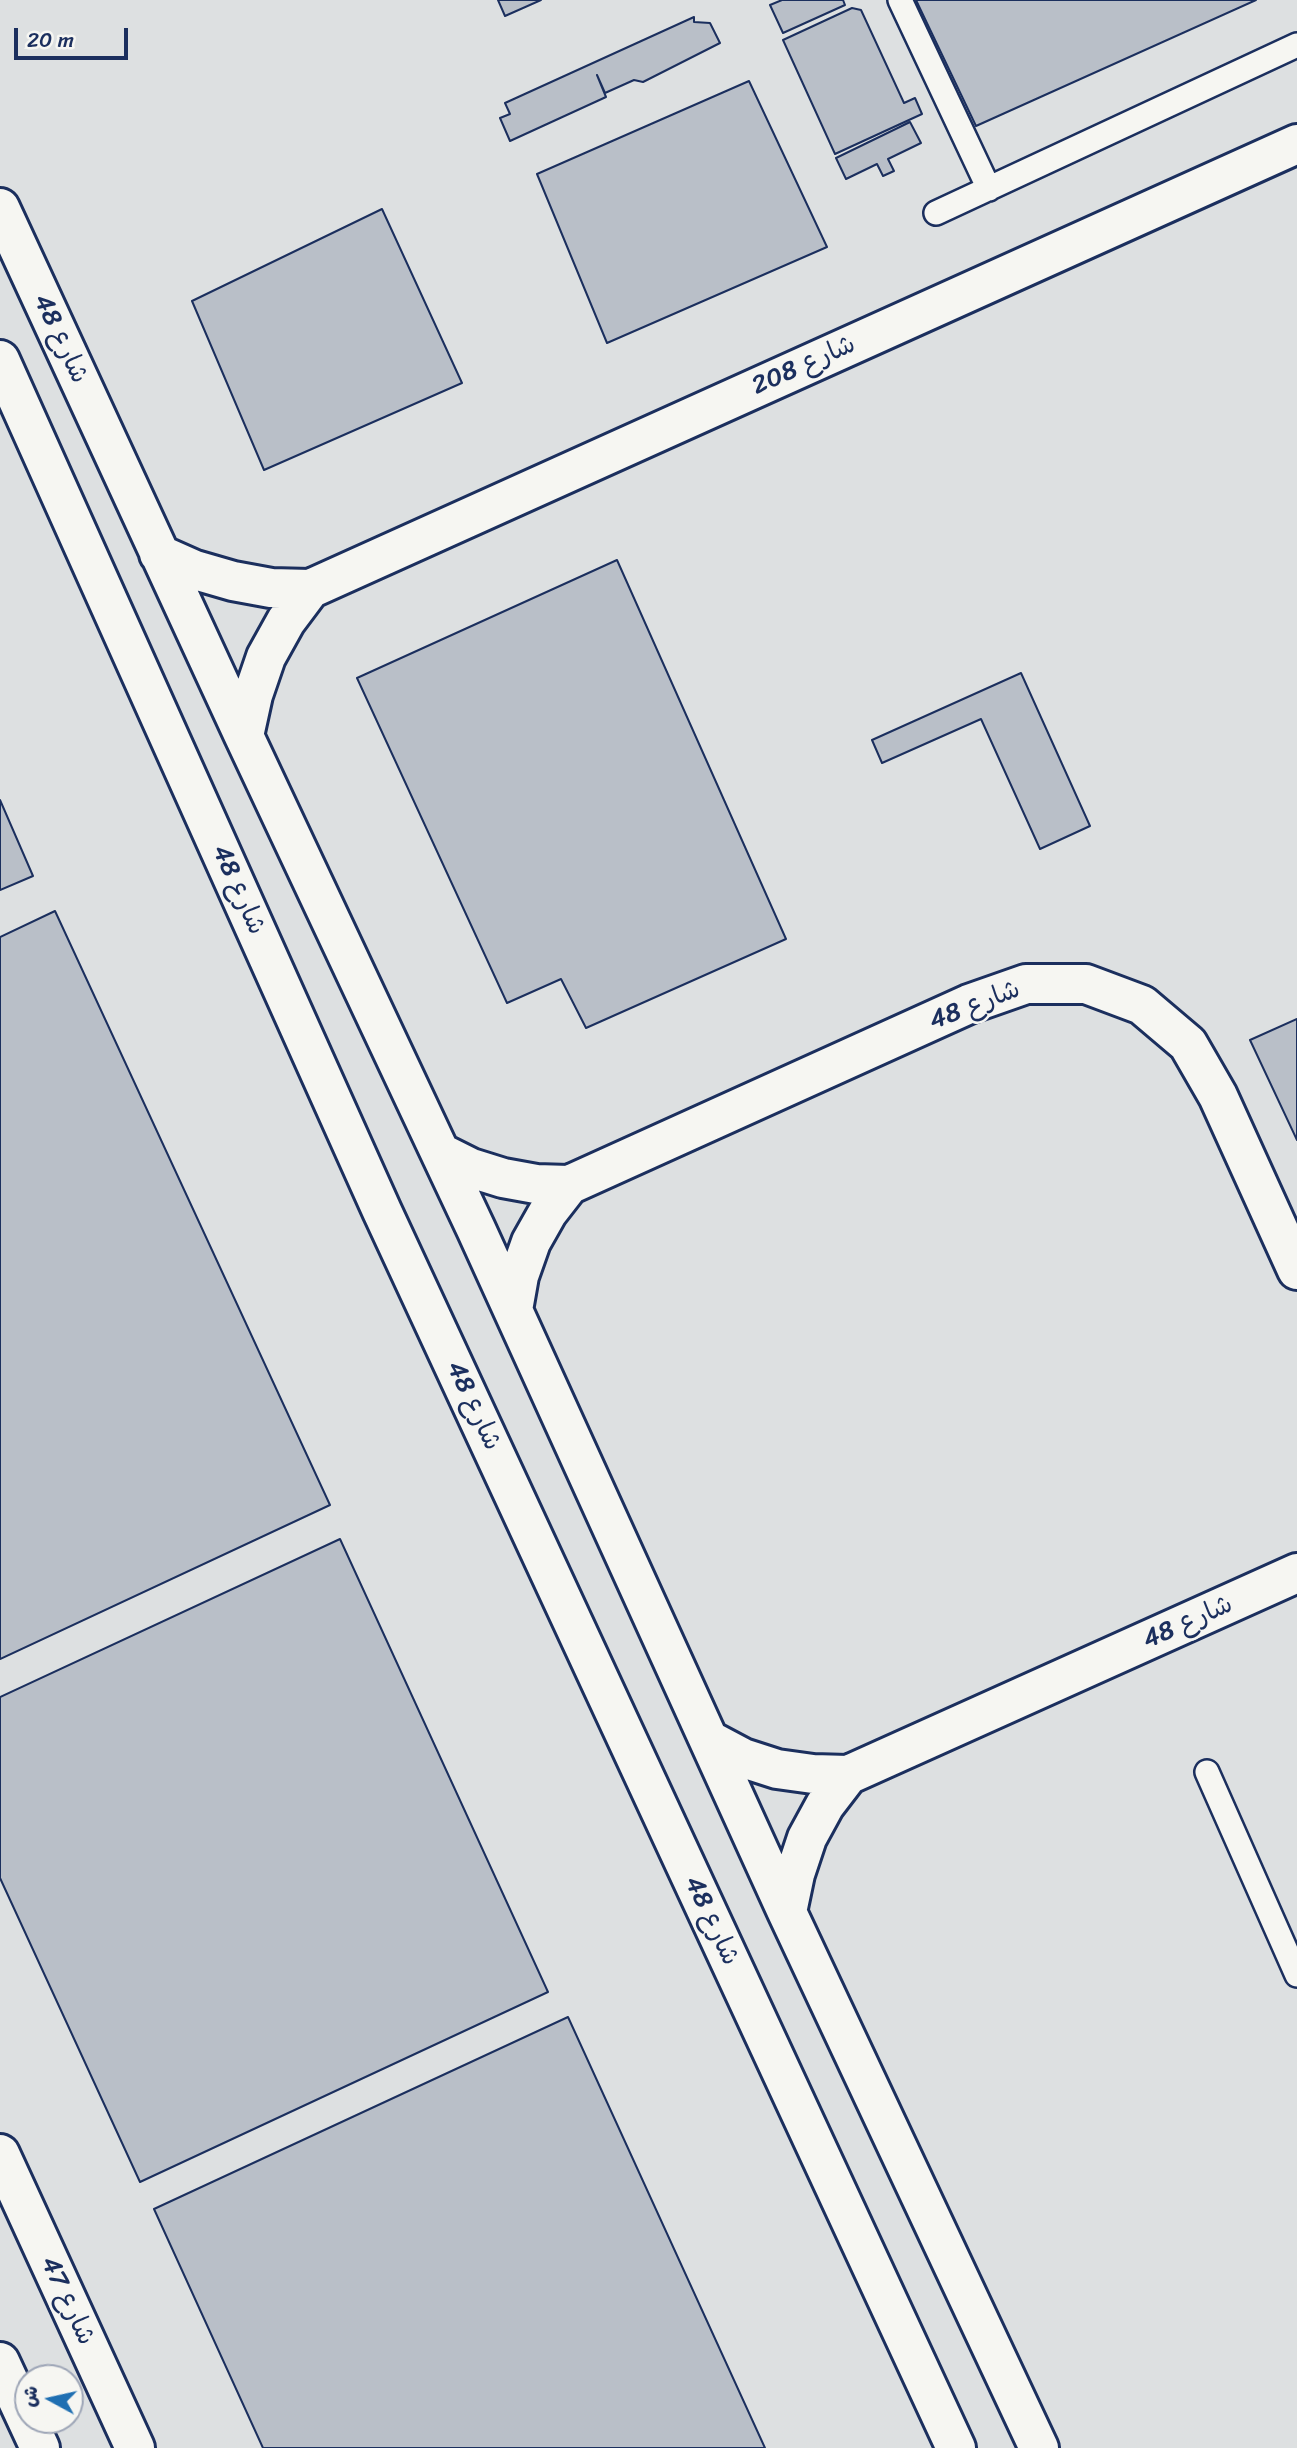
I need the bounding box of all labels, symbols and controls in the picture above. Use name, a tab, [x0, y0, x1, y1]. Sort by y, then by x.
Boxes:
scale bar	[18, 14, 131, 58]
text: 20 m	[27, 21, 74, 59]
street label: شارع 48	[26, 289, 94, 389]
street label: شارع 208	[747, 329, 861, 403]
street label: شارع 48	[204, 840, 272, 940]
street label: شارع 48	[925, 974, 1025, 1038]
street label: شارع 48	[439, 1356, 507, 1456]
street label: شارع 48	[1138, 1589, 1238, 1657]
street label: شارع 48	[677, 1871, 745, 1971]
street label: شارع 47	[33, 2252, 101, 2350]
north arrow	[14, 2364, 84, 2434]
text: ش	[12, 2384, 47, 2409]

